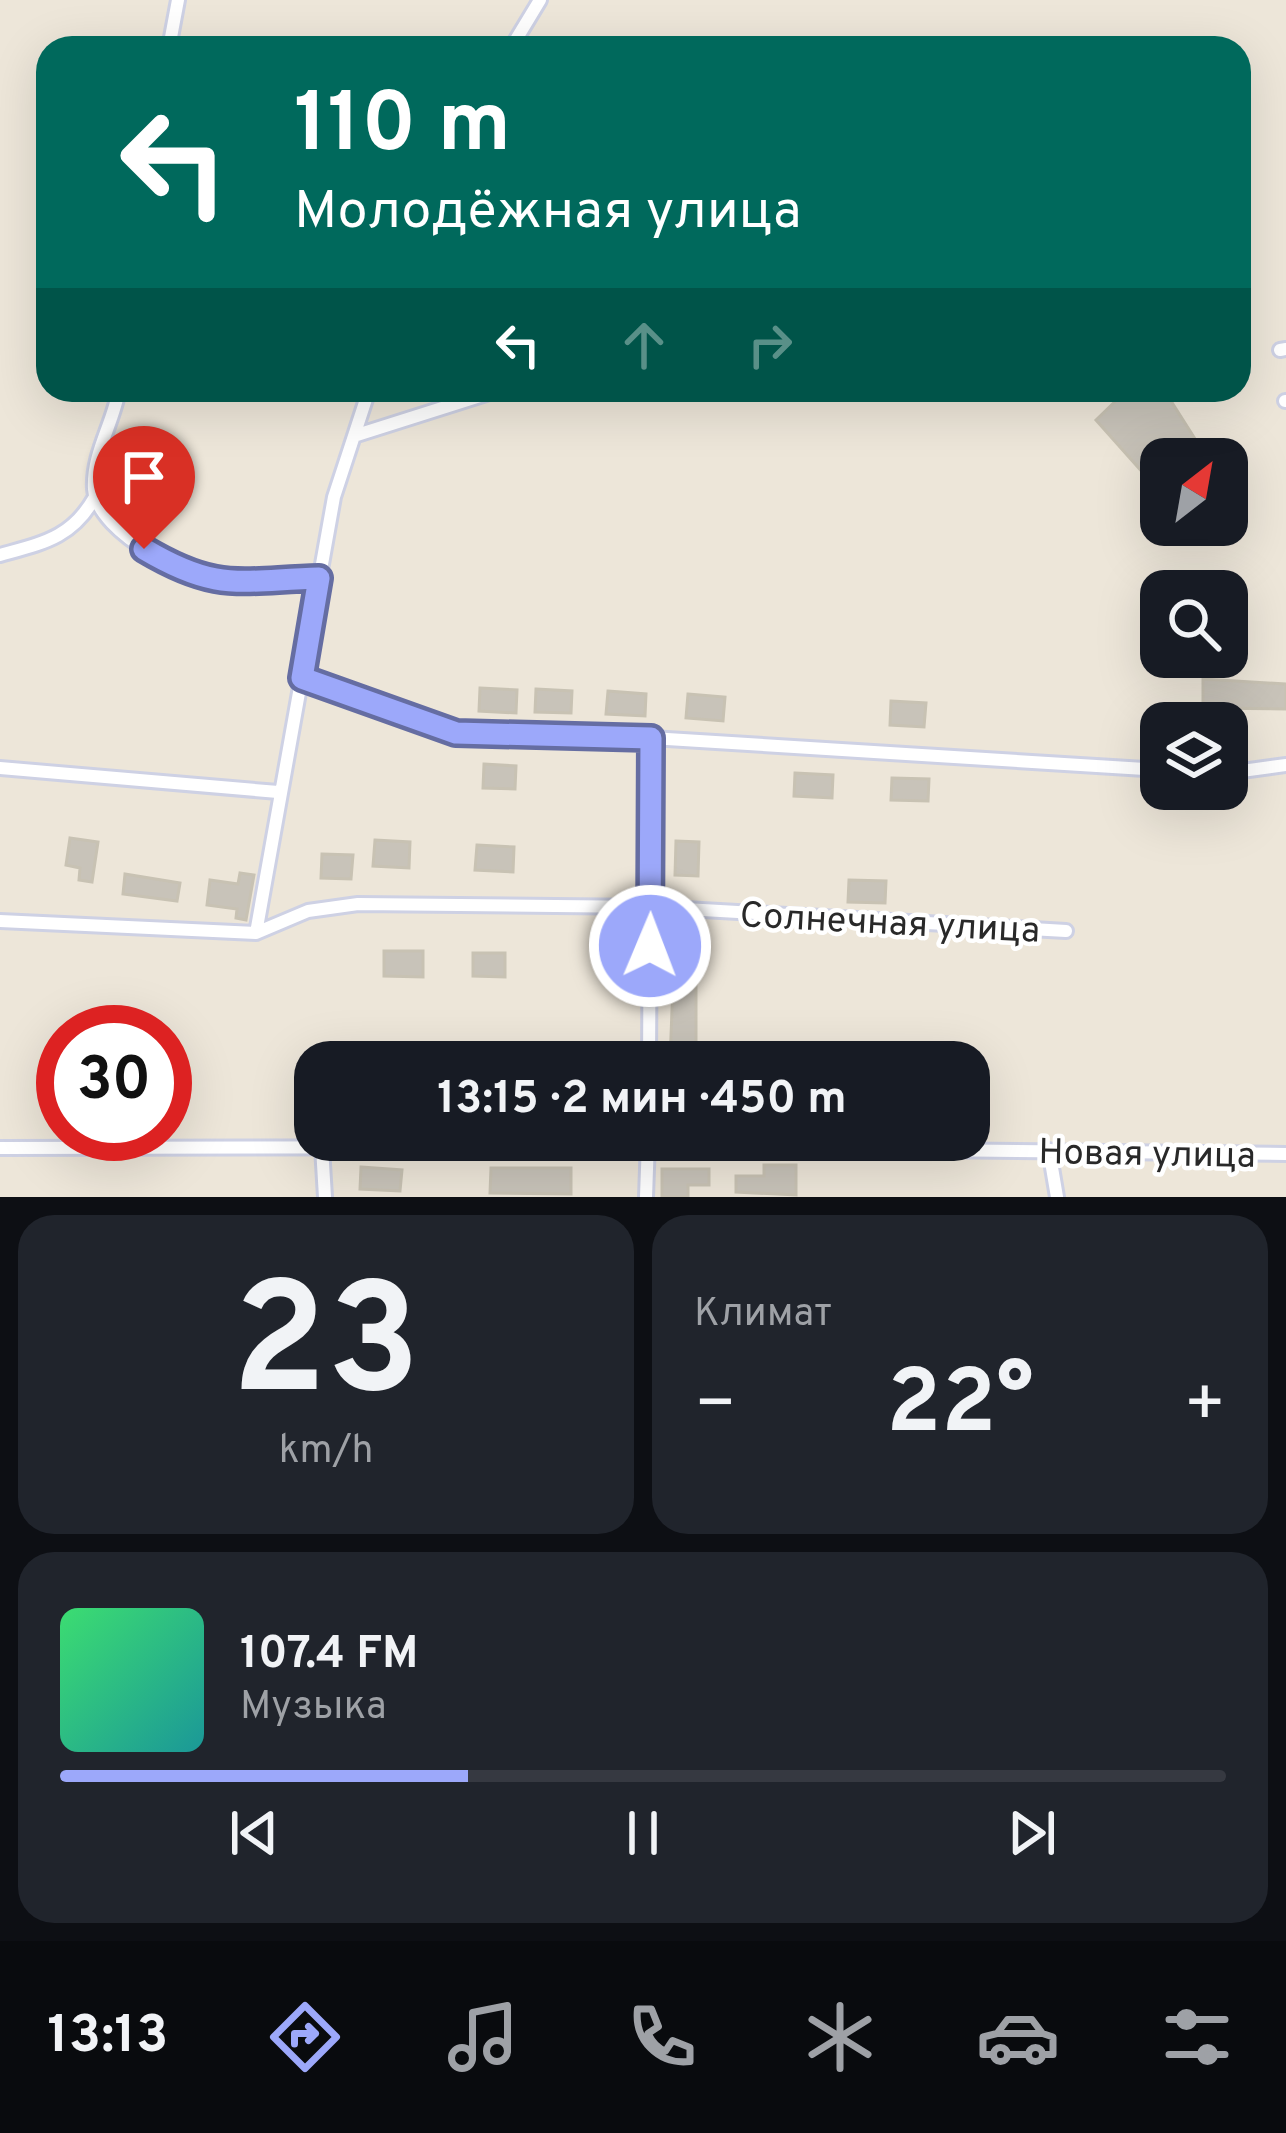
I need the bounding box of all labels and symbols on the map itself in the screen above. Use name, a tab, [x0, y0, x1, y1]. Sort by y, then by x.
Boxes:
pin	[93, 426, 195, 549]
north arrow	[1140, 438, 1248, 546]
position arrow	[587, 883, 713, 1009]
street label: Солнечная улица	[738, 894, 1041, 956]
speed limit sign: 30	[36, 1005, 192, 1161]
street label: Новая улица	[1038, 1131, 1256, 1181]

